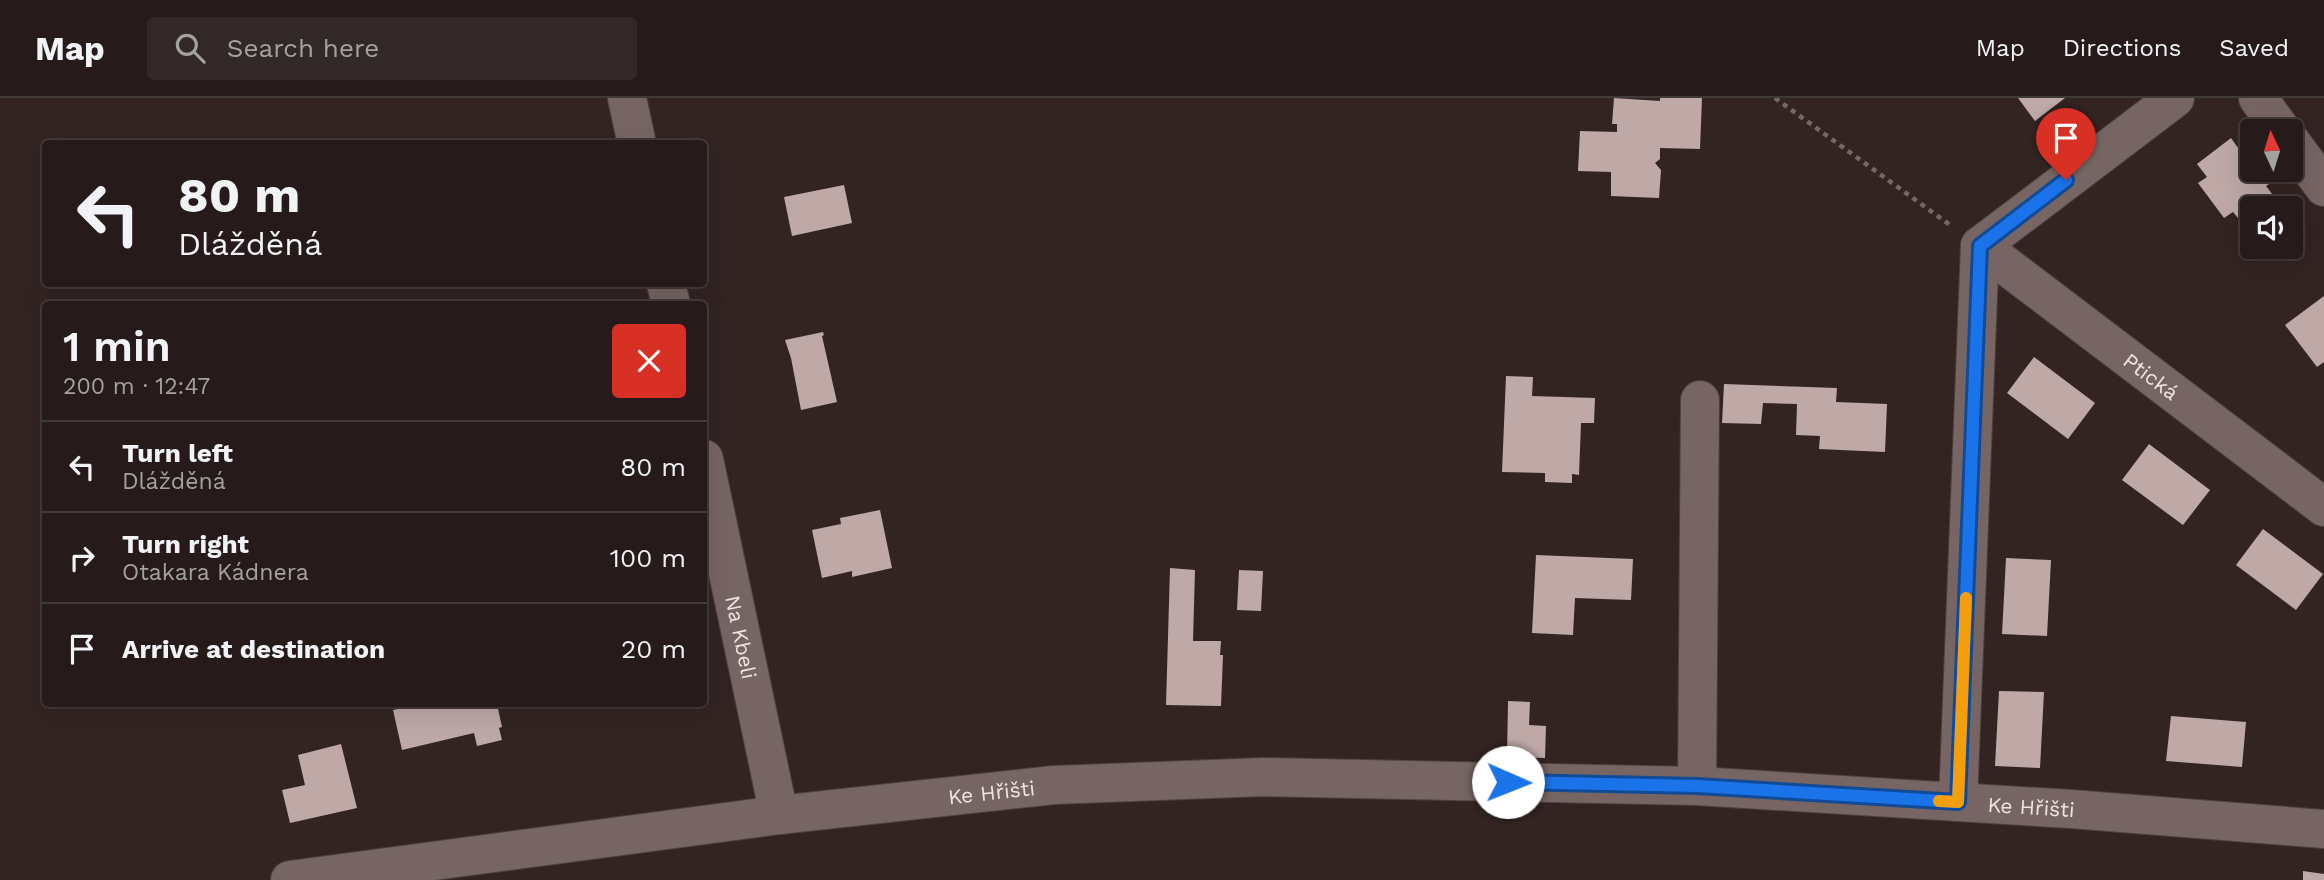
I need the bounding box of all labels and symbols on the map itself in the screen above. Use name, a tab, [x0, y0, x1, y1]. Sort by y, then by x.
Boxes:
pin	[2036, 108, 2096, 180]
north arrow	[2240, 119, 2303, 182]
street label: Ptická	[2119, 347, 2184, 405]
street label: Na Kbeli	[721, 593, 763, 681]
position arrow	[1471, 745, 1545, 819]
street label: Ke Hřišti	[947, 775, 1036, 809]
street label: Ke Hřišti	[1987, 791, 2076, 822]

